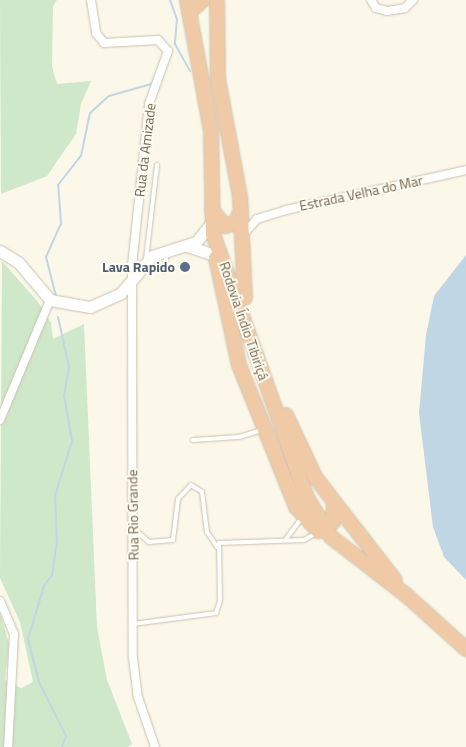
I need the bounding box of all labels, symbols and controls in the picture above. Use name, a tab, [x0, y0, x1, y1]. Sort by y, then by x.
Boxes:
street label: Rua da Amizade	[131, 102, 159, 198]
street label: Estrada Velha do Mar	[298, 172, 424, 214]
place label: Lava Rapido	[102, 259, 175, 275]
street label: Rodovia Índio Tibiriçá	[216, 260, 272, 382]
marker: Lava Rapido	[179, 261, 191, 273]
street label: Rua Rio Grande	[124, 469, 142, 561]

